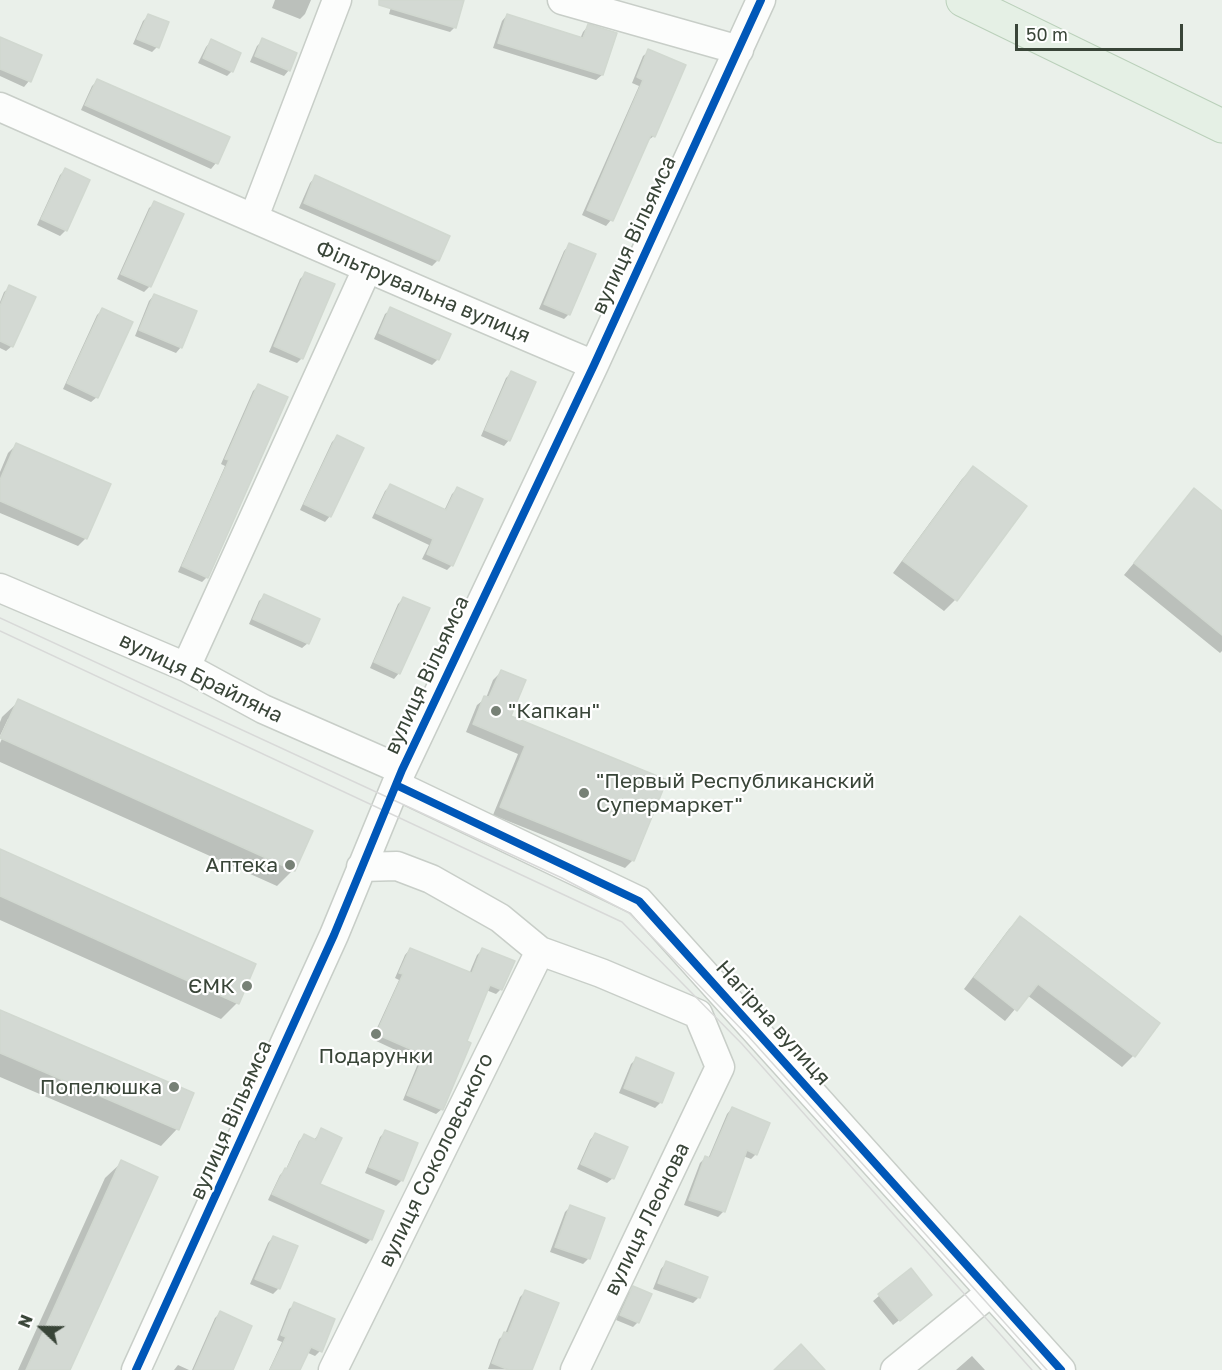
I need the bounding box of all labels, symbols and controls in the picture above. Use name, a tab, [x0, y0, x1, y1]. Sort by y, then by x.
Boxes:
scale bar	[1018, 12, 1186, 50]
text: 50 m	[1026, 23, 1068, 45]
street label: вулиця Вільямса	[586, 152, 682, 318]
street label: Фільтрувальна вулиця	[312, 235, 534, 349]
street label: вулиця Вільямса	[379, 592, 475, 758]
street label: вулиця Брайляна	[115, 627, 287, 729]
place label: "Капкан"	[508, 698, 600, 724]
marker: "Капкан"	[489, 704, 503, 718]
place label: "Первый Республиканский Супермаркет"	[596, 768, 875, 818]
marker: "Первый Республиканский Супермаркет"	[577, 786, 591, 800]
place label: Аптека	[205, 852, 278, 878]
marker: Аптека	[283, 858, 297, 872]
street label: Нагірна вулиця	[710, 955, 836, 1091]
place label: ЄМК	[188, 973, 235, 999]
marker: ЄМК	[240, 979, 254, 993]
marker: Подарунки	[369, 1027, 383, 1041]
street label: вулиця Вільямса	[185, 1036, 277, 1204]
place label: Подарунки	[319, 1043, 433, 1069]
street label: вулиця Соколовського	[373, 1049, 499, 1271]
place label: Попелюшка	[40, 1074, 162, 1100]
marker: Попелюшка	[167, 1080, 181, 1094]
street label: вулиця Леонова	[599, 1138, 695, 1300]
north arrow	[12, 1298, 72, 1358]
text: N	[14, 1312, 37, 1331]

